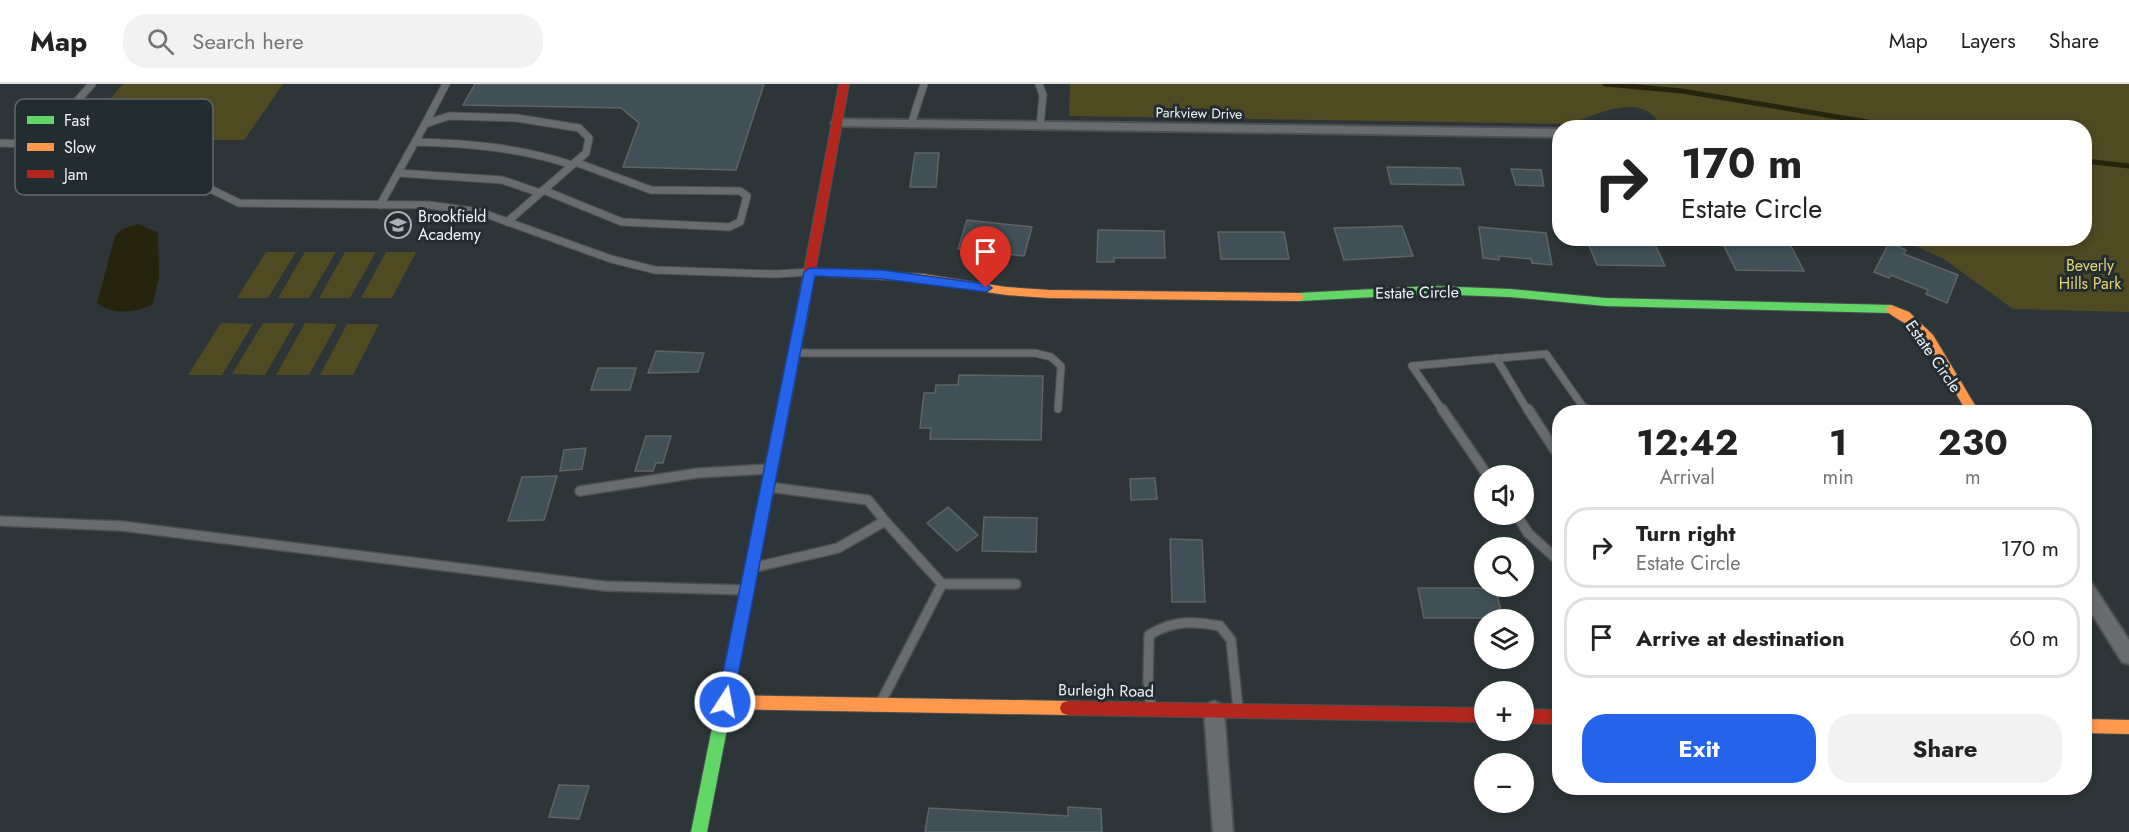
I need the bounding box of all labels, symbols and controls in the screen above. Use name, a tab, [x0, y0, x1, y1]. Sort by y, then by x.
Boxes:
search box	[123, 14, 543, 68]
text: Map	[30, 21, 87, 62]
icon: search	[144, 25, 177, 58]
text: Search here	[192, 25, 304, 57]
text: Map	[1889, 26, 1928, 56]
text: Layers	[1961, 26, 2016, 56]
text: Share	[2049, 26, 2099, 56]
legend	[15, 99, 213, 195]
street label: Parkview Drive	[1155, 102, 1243, 124]
text: Fast	[64, 109, 90, 132]
text: 170 m	[1681, 133, 1803, 194]
text: Slow	[64, 136, 96, 159]
icon: right	[1582, 144, 1660, 222]
text: Jam	[62, 163, 88, 186]
text: Estate Circle	[1681, 189, 1822, 228]
place label: Brookfield Academy	[418, 205, 486, 246]
school or university icon: Brookfield Academy	[383, 210, 413, 240]
pin	[960, 226, 1011, 288]
icon: arrive	[969, 235, 1002, 268]
park label: Beverly Hills Park	[2059, 254, 2122, 295]
street label: Estate Circle	[1375, 280, 1459, 305]
street label: Estate Circle	[1900, 315, 1967, 397]
text: 12:42	[1636, 416, 1738, 468]
text: 1	[1829, 416, 1847, 468]
text: 230	[1938, 416, 2008, 468]
text: Arrival	[1660, 463, 1715, 492]
text: min	[1823, 463, 1854, 492]
text: m	[1965, 463, 1981, 492]
map controls	[1474, 465, 1534, 813]
button: sound	[1474, 465, 1534, 525]
text: Turn right	[1636, 517, 1736, 549]
icon: right	[1585, 531, 1618, 564]
text: 170 m	[2001, 532, 2059, 564]
button: search	[1474, 537, 1534, 597]
text: Estate Circle	[1636, 549, 1741, 578]
button: layers	[1474, 609, 1534, 669]
icon: arrive	[1585, 621, 1618, 654]
text: Arrive at destination	[1636, 622, 1845, 654]
text: 60 m	[2009, 622, 2059, 654]
position arrow	[693, 670, 757, 734]
street label: Burleigh Road	[1058, 678, 1154, 703]
button: +	[1474, 681, 1534, 741]
button: Exit	[1582, 714, 1816, 783]
button: Share	[1828, 714, 2062, 783]
button: −	[1474, 753, 1534, 813]

